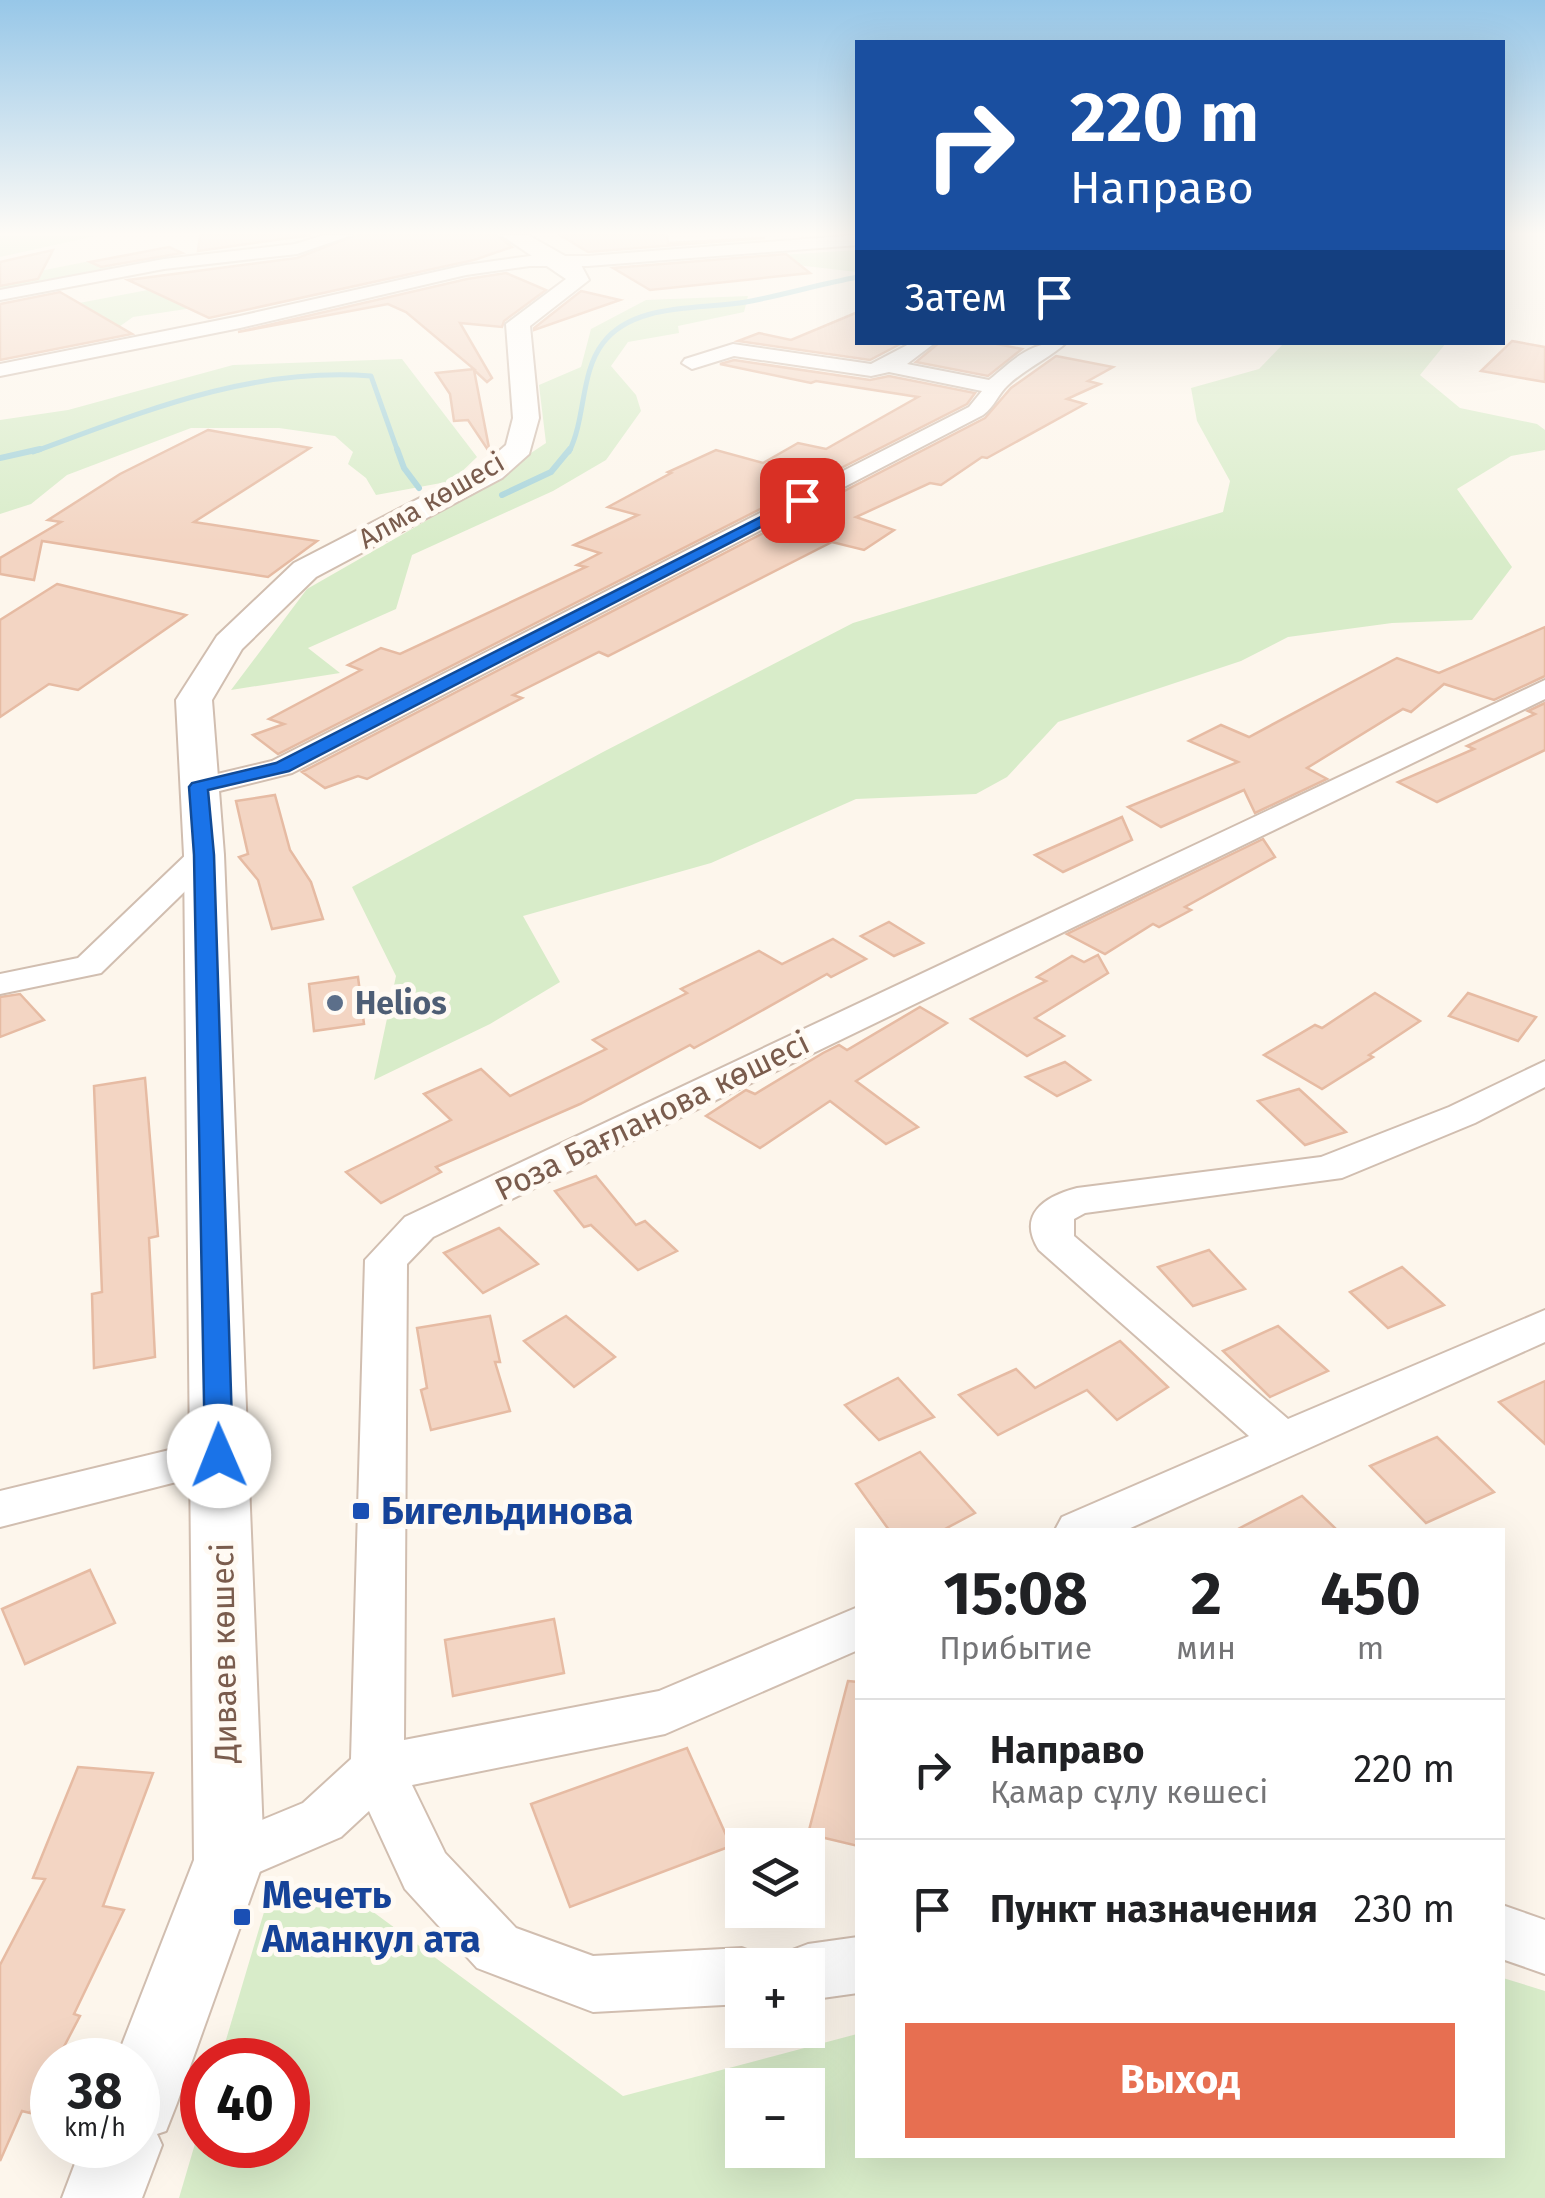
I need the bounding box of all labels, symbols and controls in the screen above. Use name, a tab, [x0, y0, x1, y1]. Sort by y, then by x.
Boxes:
text: 220 m	[1070, 76, 1259, 160]
icon: right	[905, 80, 1035, 210]
text: Направо	[1070, 161, 1254, 215]
icon: arrive	[1027, 270, 1082, 325]
text: Затем	[905, 275, 1007, 321]
street label: Алма көшесі	[352, 445, 510, 555]
pin	[760, 458, 845, 543]
icon: arrive	[775, 473, 830, 528]
place label: Helios	[355, 984, 447, 1022]
marker: Helios	[324, 992, 346, 1014]
street label: Роза Бағланова көшесі	[489, 1023, 815, 1209]
position arrow	[167, 1404, 271, 1508]
place label: Бигельдинова	[381, 1488, 633, 1534]
marker: Бигельдинова	[350, 1500, 372, 1522]
street label: Диваев көшесі	[203, 1543, 245, 1764]
text: 15:08	[943, 1558, 1088, 1630]
text: 2	[1191, 1558, 1222, 1630]
text: 450	[1320, 1558, 1421, 1630]
text: Прибытие	[939, 1629, 1092, 1667]
text: мин	[1176, 1629, 1236, 1667]
text: m	[1357, 1629, 1384, 1667]
text: Направо	[990, 1727, 1144, 1773]
icon: right	[905, 1742, 960, 1797]
text: 220 m	[1354, 1746, 1455, 1792]
text: Қамар сұлу көшесі	[990, 1773, 1268, 1811]
map controls	[725, 1828, 825, 2168]
button: layers	[725, 1828, 825, 1928]
place label: Мечеть Аманкул ата	[261, 1872, 481, 1962]
icon: arrive	[905, 1882, 960, 1937]
text: Пункт назначения	[990, 1886, 1318, 1932]
text: 230 m	[1354, 1886, 1455, 1932]
marker: Мечеть Аманкул ата	[231, 1906, 253, 1928]
button: +	[725, 1948, 825, 2048]
button: Выход	[905, 2023, 1455, 2138]
speed limit sign: 40	[180, 2038, 310, 2168]
text: 38	[67, 2061, 123, 2121]
button: −	[725, 2068, 825, 2168]
text: km/h	[64, 2113, 126, 2143]

